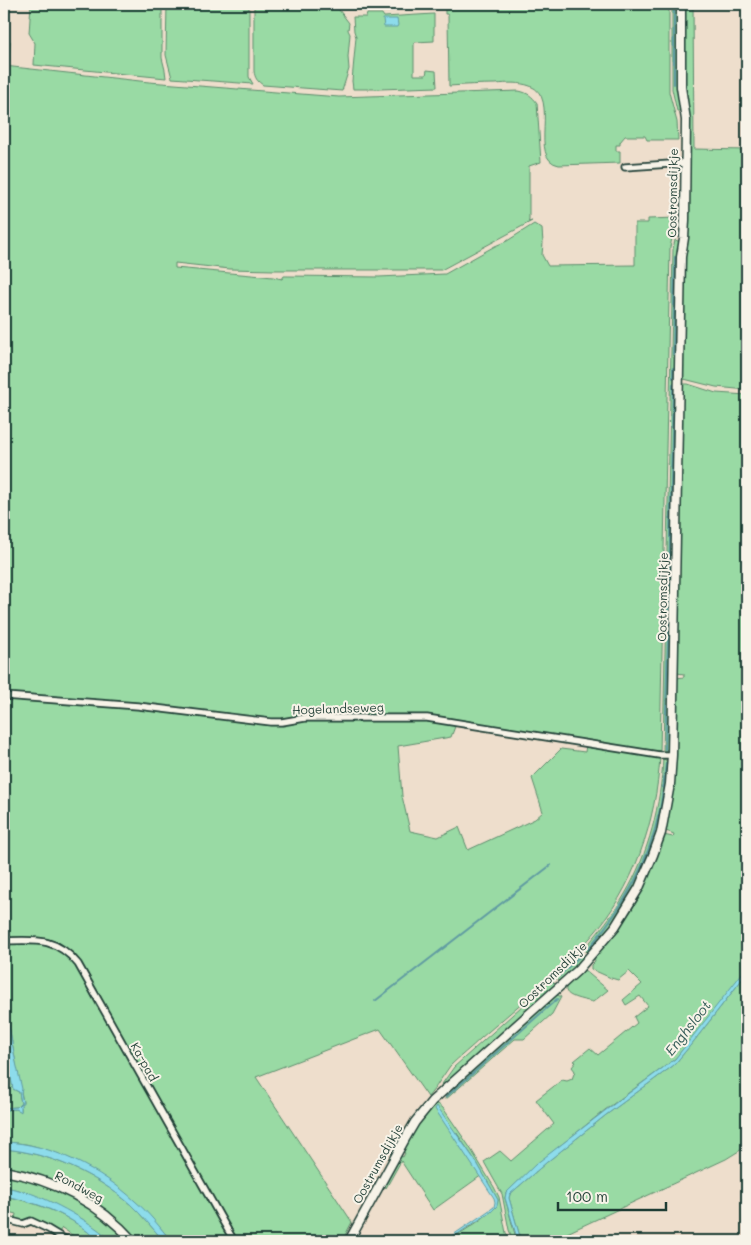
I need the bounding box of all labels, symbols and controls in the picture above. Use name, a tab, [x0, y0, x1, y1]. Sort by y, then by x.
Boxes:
street label: Oostromsdijkje	[663, 148, 681, 238]
street label: Oostromsdijkje	[653, 552, 671, 642]
street label: Hogelandseweg	[292, 698, 384, 718]
street label: Oostromsdijkje	[515, 937, 590, 1011]
water label: Enghsloot	[660, 996, 715, 1059]
street label: Ka-pad	[128, 1039, 162, 1084]
street label: Oostrumsdijkje	[349, 1121, 406, 1206]
street label: Rondweg	[52, 1167, 107, 1206]
scale bar	[558, 1180, 666, 1212]
text: 100 m	[566, 1186, 608, 1206]

